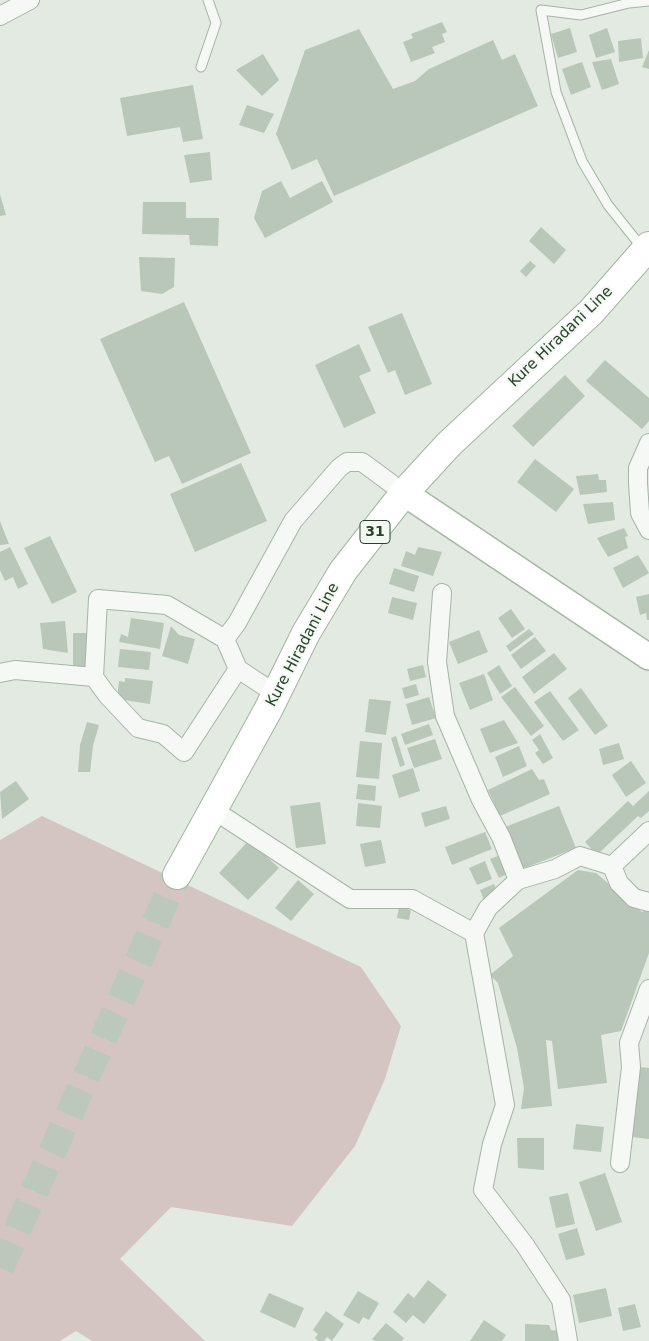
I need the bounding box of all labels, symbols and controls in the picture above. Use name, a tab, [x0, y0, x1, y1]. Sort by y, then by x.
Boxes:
street label: Kure Hiradani Line	[505, 283, 617, 391]
road number: 31	[360, 520, 390, 544]
street label: Kure Hiradani Line	[263, 580, 343, 710]

